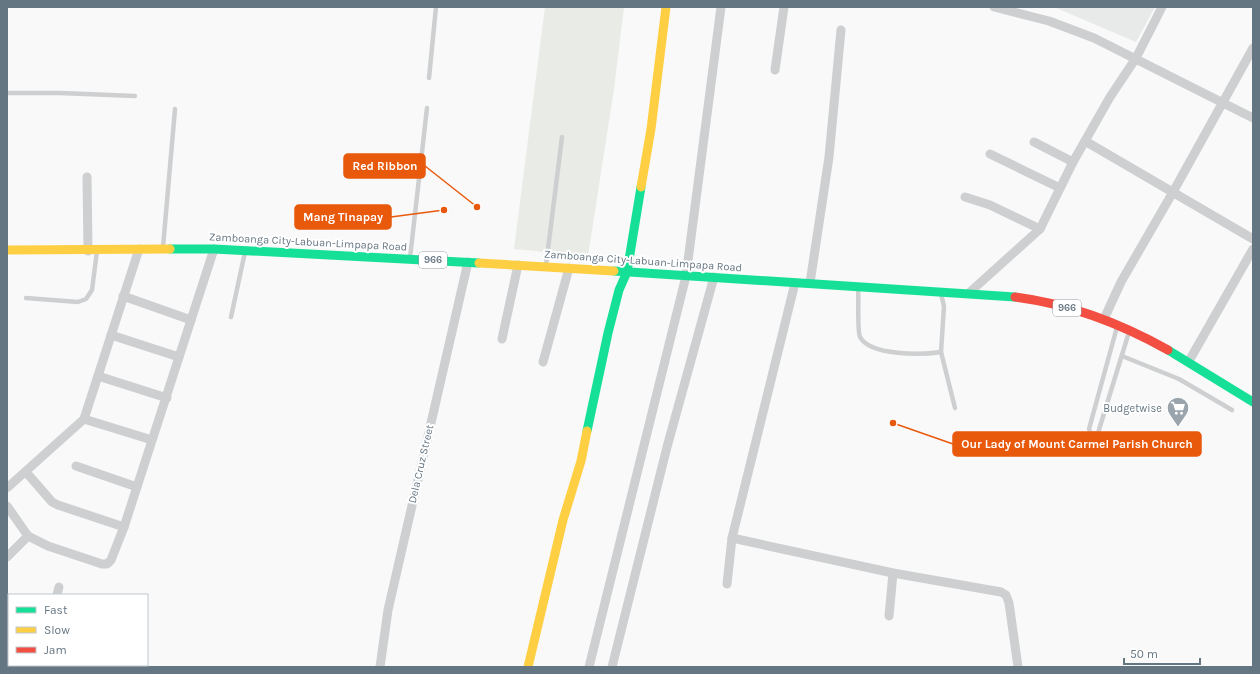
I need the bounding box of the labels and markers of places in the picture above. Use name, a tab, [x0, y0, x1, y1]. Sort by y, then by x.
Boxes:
callout: Red Ribbon	[344, 154, 425, 178]
callout: Mang Tinapay	[295, 205, 391, 229]
supermarket icon: Budgetwise	[1165, 395, 1191, 428]
place label: Budgetwise	[1103, 402, 1162, 415]
callout: Our Lady of Mount Carmel Parish Church	[953, 432, 1201, 456]

